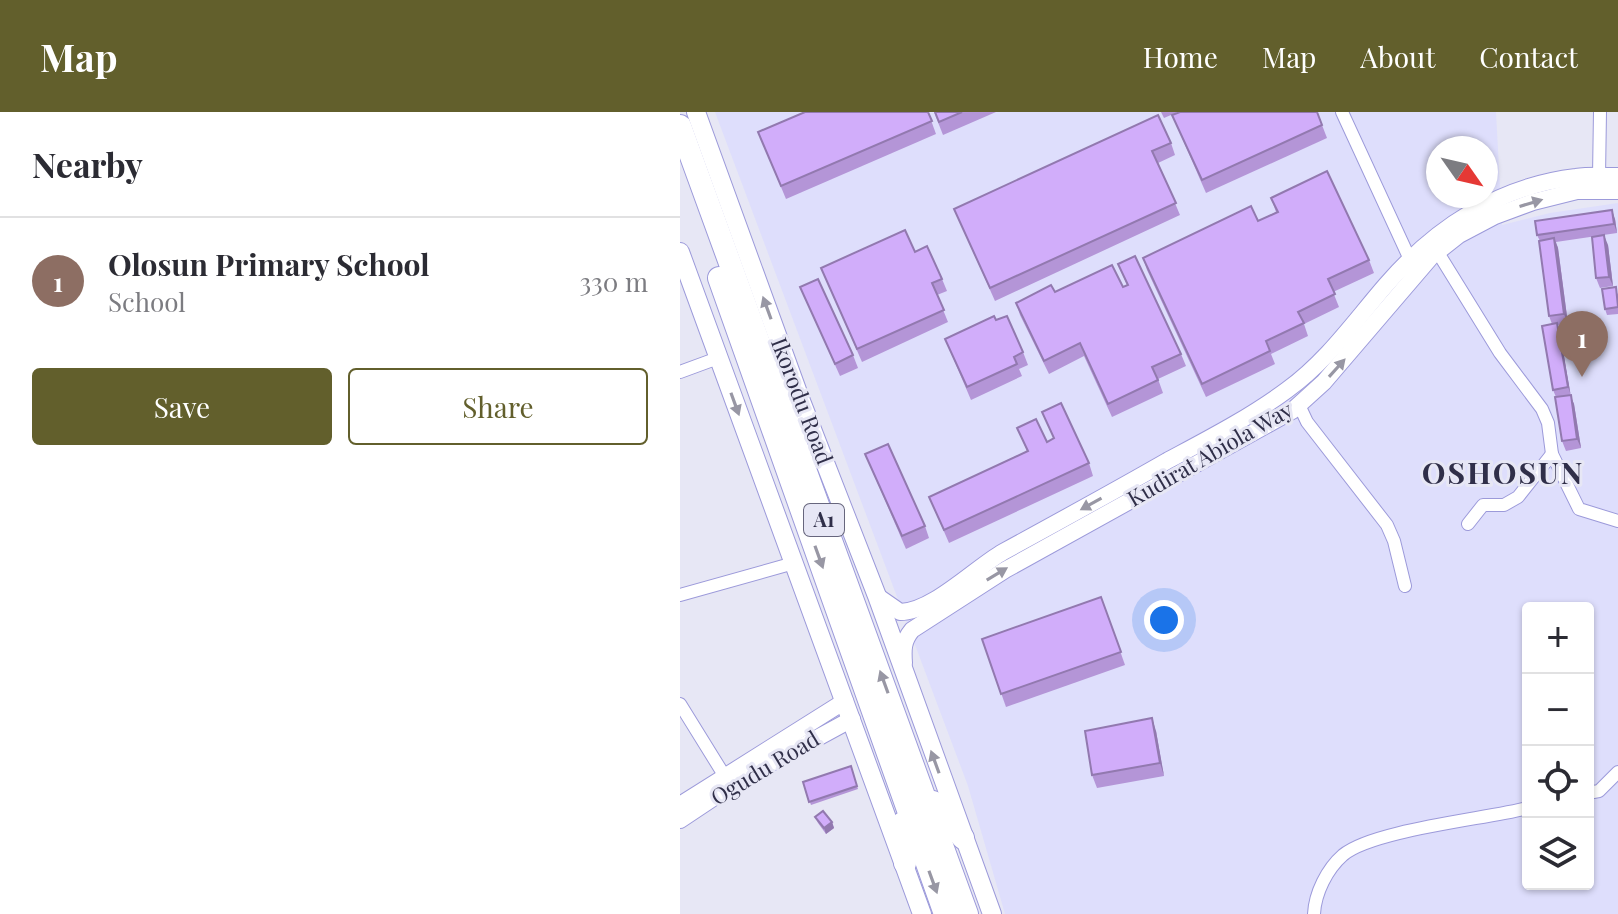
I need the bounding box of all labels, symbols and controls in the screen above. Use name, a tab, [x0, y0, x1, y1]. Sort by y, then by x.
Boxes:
text: Map	[40, 31, 117, 82]
text: Home	[1143, 38, 1218, 75]
text: Map	[1262, 38, 1316, 75]
text: About	[1360, 38, 1435, 75]
text: Contact	[1479, 38, 1578, 75]
north arrow	[1426, 136, 1498, 208]
text: Nearby	[32, 141, 143, 187]
one-way arrow	[1519, 196, 1543, 209]
text: Olosun Primary School	[108, 244, 430, 284]
text: 1	[53, 264, 63, 299]
text: 330 m	[579, 264, 648, 299]
text: School	[108, 284, 186, 319]
one-way arrow	[761, 296, 773, 320]
pin: 1	[1556, 311, 1608, 377]
street label: Ikorodu Road	[765, 333, 841, 469]
one-way arrow	[1327, 358, 1345, 377]
button: Save	[32, 368, 332, 445]
button: Share	[348, 368, 648, 445]
one-way arrow	[729, 392, 742, 416]
street label: Kudirat Abiola Way	[1121, 394, 1298, 513]
district label: OSHOSUN	[1422, 452, 1584, 492]
one-way arrow	[1079, 497, 1102, 510]
road number: A1	[804, 504, 844, 536]
one-way arrow	[814, 545, 826, 569]
one-way arrow	[986, 568, 1008, 582]
your location	[1144, 600, 1184, 640]
map controls	[1522, 602, 1594, 890]
button: +	[1522, 602, 1594, 674]
one-way arrow	[877, 670, 890, 694]
button: −	[1522, 674, 1594, 746]
street label: Ogudu Road	[705, 723, 825, 811]
button: locate	[1522, 746, 1594, 818]
one-way arrow	[928, 750, 941, 774]
button: layers	[1522, 818, 1594, 890]
one-way arrow	[927, 870, 940, 894]

